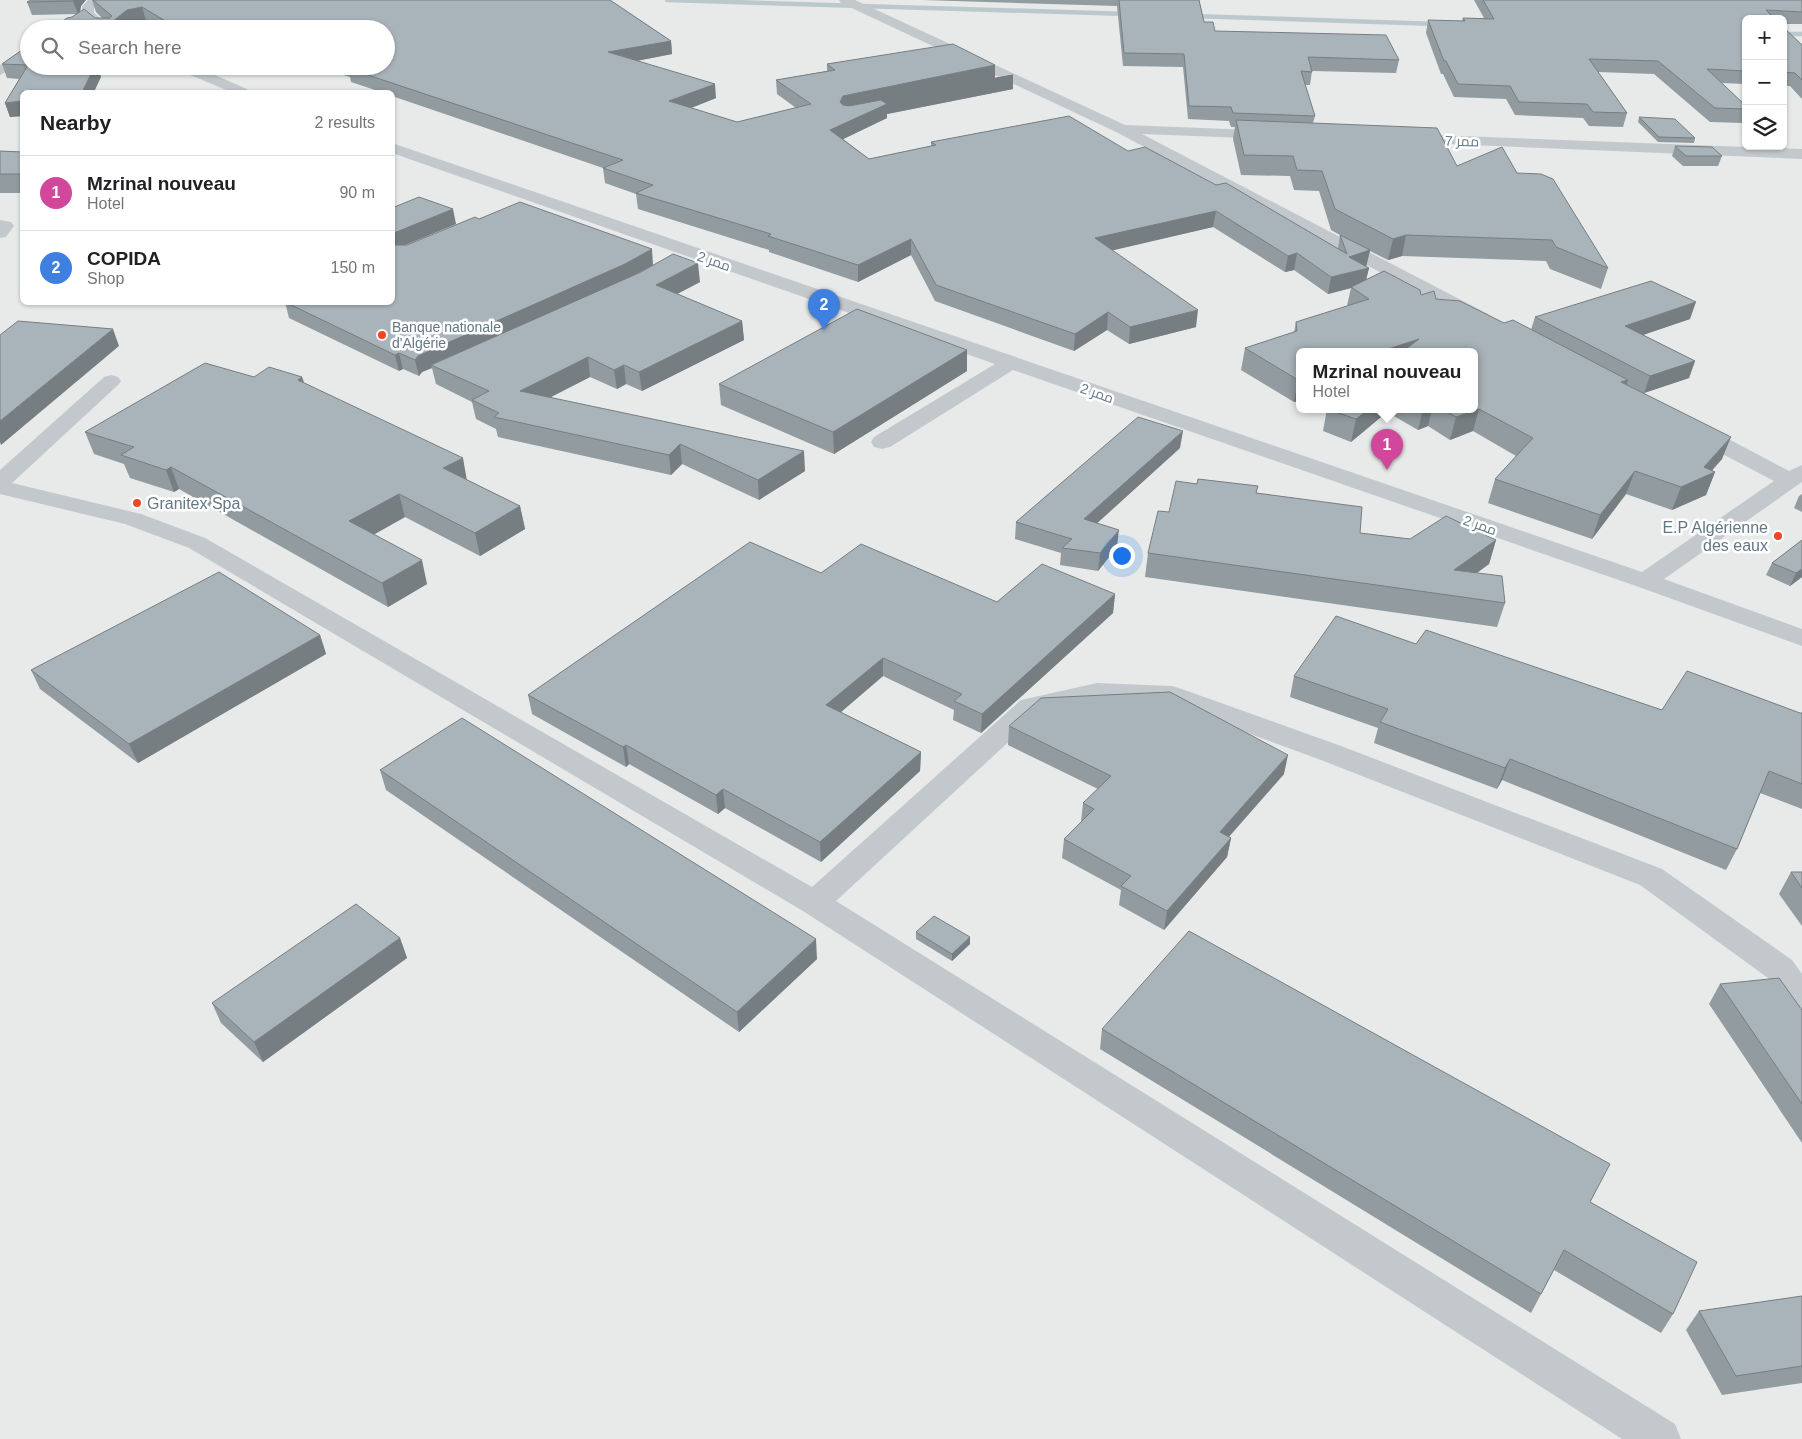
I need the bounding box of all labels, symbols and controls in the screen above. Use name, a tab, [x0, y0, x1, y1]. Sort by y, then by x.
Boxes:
map controls	[1742, 15, 1787, 150]
button: +	[1742, 15, 1787, 60]
search box	[20, 20, 395, 75]
icon: search	[38, 34, 66, 62]
text: Search here	[78, 37, 182, 58]
button: −	[1742, 60, 1787, 105]
button: layers	[1742, 105, 1787, 150]
text: Nearby	[40, 111, 111, 134]
text: 2 results	[315, 114, 375, 131]
street label: ممر 7	[1445, 132, 1479, 150]
text: Mzrinal nouveau	[87, 173, 236, 194]
text: 1	[52, 184, 60, 201]
text: 90 m	[339, 184, 375, 201]
text: Hotel	[87, 195, 124, 212]
text: COPIDA	[87, 248, 161, 269]
street label: ممر 2	[695, 248, 733, 274]
text: 2	[52, 259, 60, 276]
text: 150 m	[331, 259, 375, 276]
text: Shop	[87, 270, 124, 287]
pin: 2	[808, 289, 840, 330]
place label: Banque nationale d'Algérie	[392, 319, 501, 351]
marker: Banque nationale d'Algérie	[376, 329, 388, 341]
popup	[1296, 348, 1478, 413]
text: Mzrinal nouveau	[1313, 361, 1461, 382]
street label: ممر 2	[1078, 380, 1116, 406]
text: Hotel	[1313, 383, 1350, 400]
pin: 1	[1371, 429, 1403, 470]
place label: Granitex Spa	[147, 495, 240, 512]
marker: Granitex Spa	[131, 497, 143, 509]
street label: ممر 2	[1461, 512, 1499, 538]
place label: E.P Algérienne des eaux	[1662, 519, 1768, 554]
marker: E.P Algérienne des eaux	[1772, 530, 1784, 542]
your location	[1109, 543, 1135, 569]

